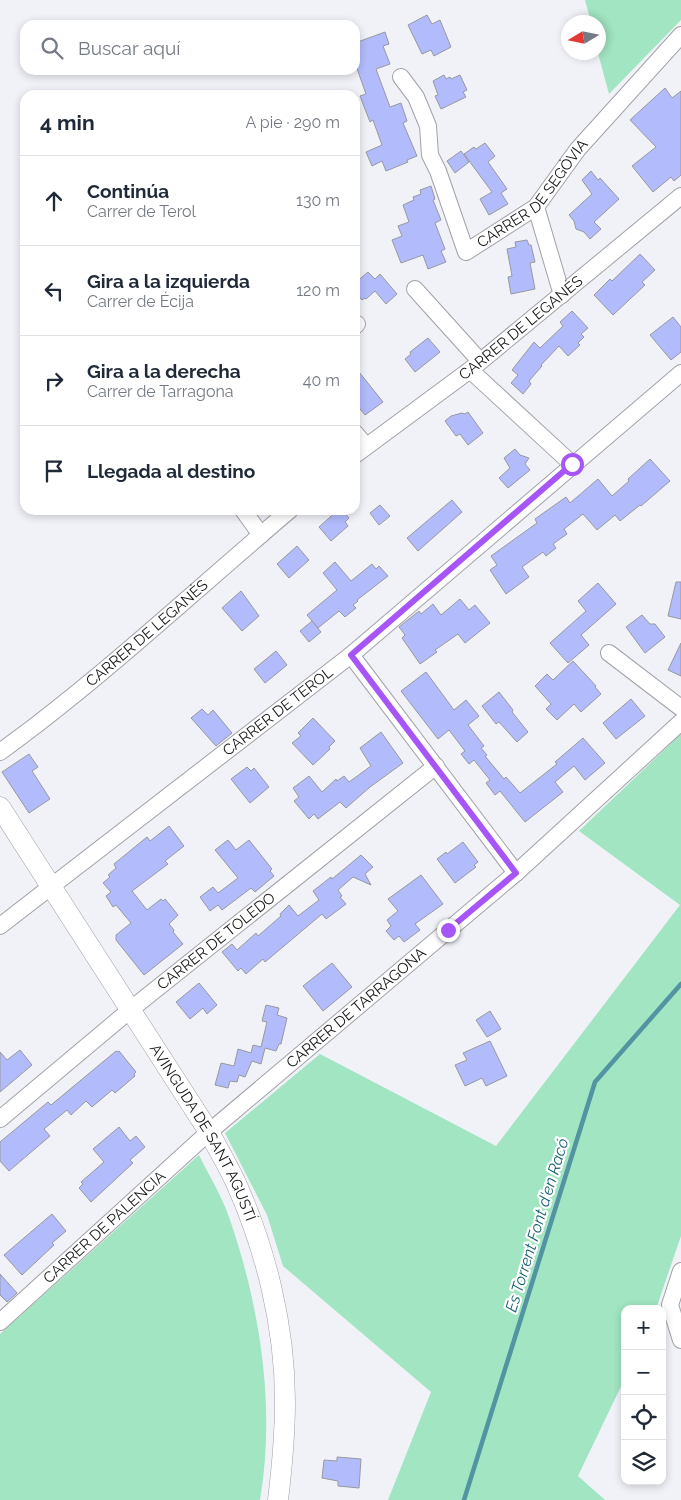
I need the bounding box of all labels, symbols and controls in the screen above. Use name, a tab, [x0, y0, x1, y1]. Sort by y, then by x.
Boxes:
north arrow	[561, 15, 606, 60]
search box	[20, 20, 360, 75]
icon: search	[38, 34, 66, 62]
text: Buscar aquí	[78, 37, 180, 59]
text: 4 min	[40, 110, 95, 135]
text: A pie · 290 m	[245, 113, 340, 132]
street label: CARRER DE SEGÒVIA	[474, 135, 591, 252]
text: Continúa	[87, 180, 169, 202]
icon: ahead	[40, 187, 68, 215]
text: 130 m	[296, 191, 340, 210]
text: Carrer de Terol	[87, 202, 196, 221]
text: Gira a la izquierda	[87, 270, 250, 292]
street label: CARRER DE LEGANÉS	[456, 272, 586, 384]
icon: left	[40, 277, 68, 305]
text: 120 m	[296, 281, 340, 300]
text: Carrer de Écija	[87, 292, 194, 311]
text: Gira a la derecha	[87, 360, 241, 382]
icon: right	[40, 367, 68, 395]
text: 40 m	[303, 371, 340, 390]
text: Carrer de Tarragona	[87, 382, 234, 401]
route start	[561, 453, 584, 476]
icon: arrive	[40, 457, 68, 485]
text: Llegada al destino	[87, 460, 255, 482]
street label: CARRER DE LEGANÉS	[82, 576, 212, 690]
street label: CARRER DE TEROL	[219, 663, 337, 760]
street label: CARRER DE TOLEDO	[154, 889, 279, 994]
route end	[437, 919, 460, 942]
street label: CARRER DE TARRAGONA	[283, 944, 430, 1072]
street label: AVINGUDA DE SANT AGUSTÍ	[146, 1041, 260, 1224]
water label: Es Torrent Font d'en Racó	[501, 1136, 573, 1314]
street label: CARRER DE PALENCIA	[40, 1167, 169, 1287]
map controls	[621, 1305, 666, 1485]
button: +	[621, 1305, 666, 1350]
button: −	[621, 1350, 666, 1395]
button: locate	[621, 1395, 666, 1440]
button: layers	[621, 1440, 666, 1485]

